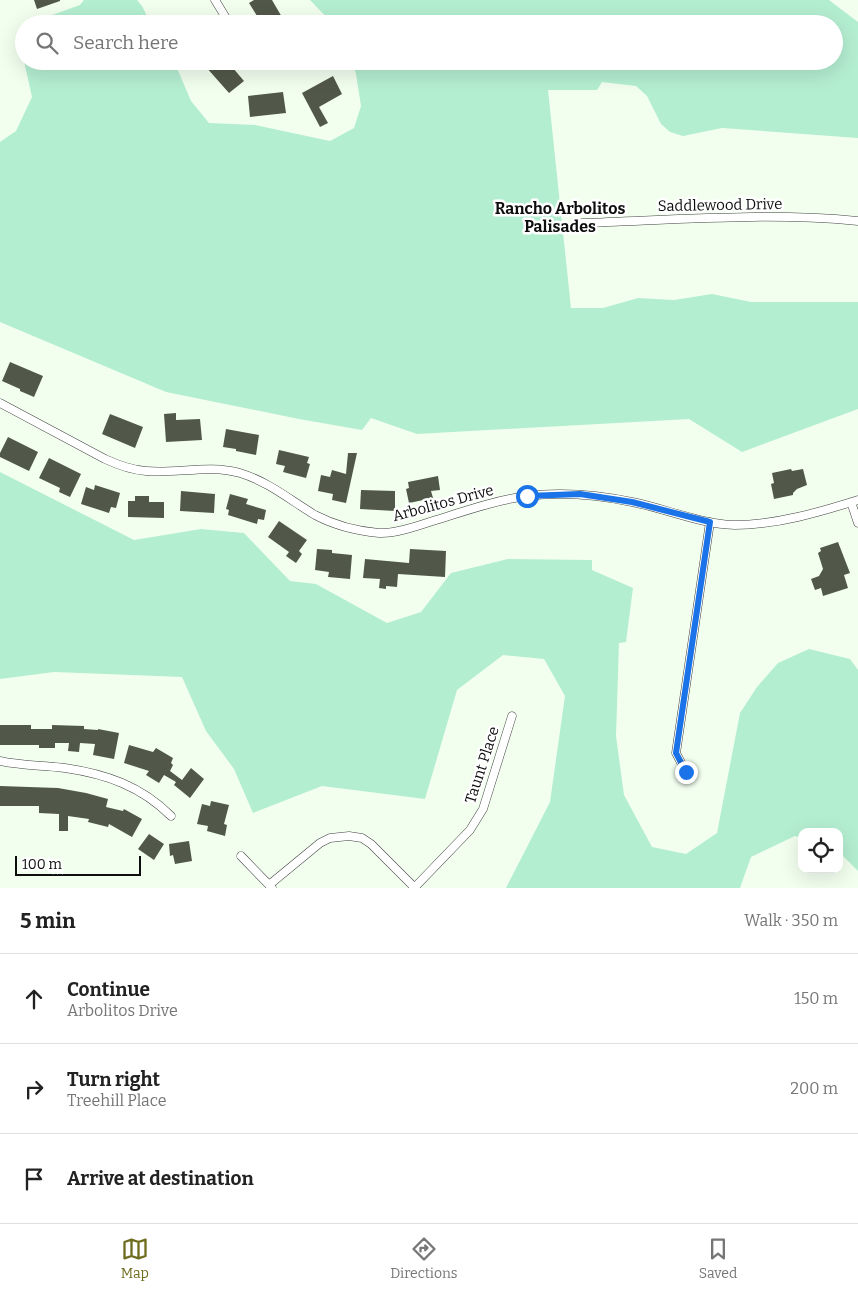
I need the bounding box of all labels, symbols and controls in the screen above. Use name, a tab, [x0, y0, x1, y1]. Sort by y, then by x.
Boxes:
search box	[15, 15, 843, 70]
icon: search	[33, 29, 61, 57]
text: Search here	[73, 31, 178, 54]
street label: Saddlewood Drive	[657, 195, 783, 215]
district label: Rancho Arbolitos Palisades	[495, 199, 625, 236]
street label: Arbolitos Drive	[391, 481, 495, 525]
route start	[516, 485, 539, 508]
street label: Taunt Place	[461, 724, 503, 806]
route end	[675, 761, 698, 784]
map controls	[798, 828, 843, 873]
button: locate	[798, 828, 843, 873]
scale bar	[15, 853, 141, 876]
text: 100 m	[22, 856, 62, 873]
text: 5 min	[20, 908, 76, 934]
text: Walk · 350 m	[744, 911, 838, 930]
text: Continue	[67, 978, 150, 1001]
icon: ahead	[20, 985, 48, 1013]
text: 150 m	[794, 989, 838, 1008]
text: Arbolitos Drive	[67, 1001, 178, 1020]
text: Turn right	[67, 1068, 160, 1091]
icon: right	[20, 1075, 48, 1103]
text: 200 m	[790, 1079, 838, 1098]
text: Treehill Place	[67, 1091, 166, 1110]
icon: arrive	[20, 1165, 48, 1193]
text: Arrive at destination	[67, 1167, 254, 1190]
tab: Map	[121, 1235, 149, 1282]
tab: Directions	[390, 1235, 458, 1282]
tab: Saved	[699, 1235, 737, 1282]

